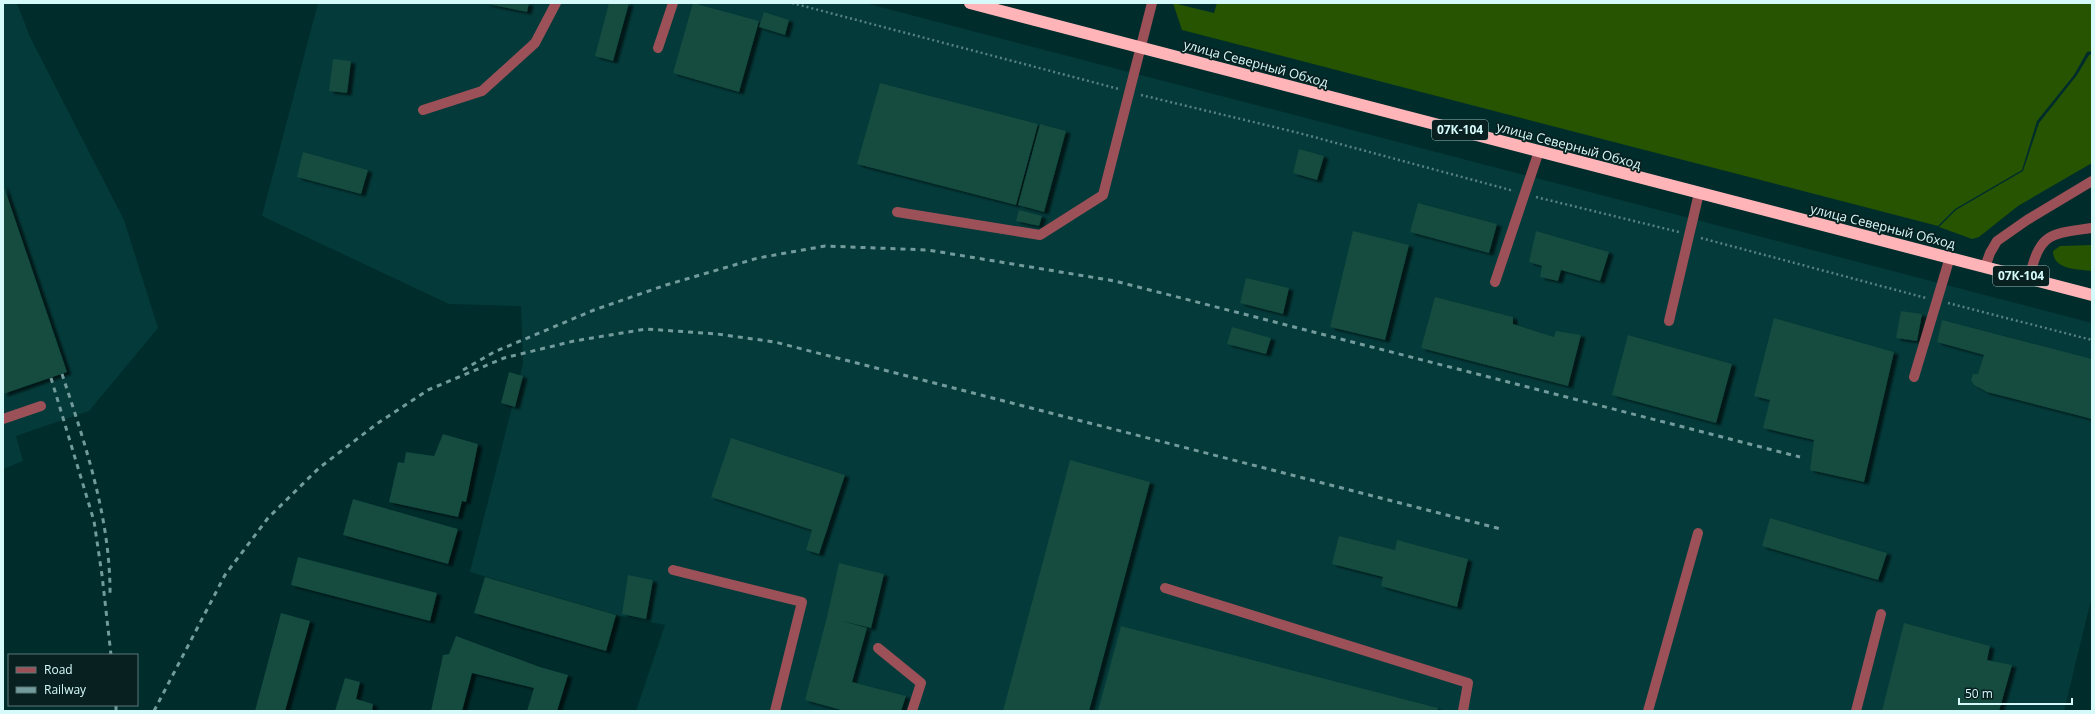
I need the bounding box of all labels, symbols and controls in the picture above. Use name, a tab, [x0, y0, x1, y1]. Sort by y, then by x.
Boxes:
street label: улица Северный Обход	[1182, 35, 1331, 91]
street label: улица Северный Обход	[1495, 117, 1644, 173]
road number: 07К-104	[1432, 120, 1488, 140]
street label: улица Северный Обход	[1809, 199, 1958, 253]
road number: 07К-104	[1993, 266, 2049, 286]
legend	[8, 654, 138, 706]
text: Road	[44, 661, 73, 678]
scale bar	[1959, 680, 2072, 706]
text: Railway	[44, 681, 87, 698]
text: 50 m	[1965, 685, 1993, 702]

